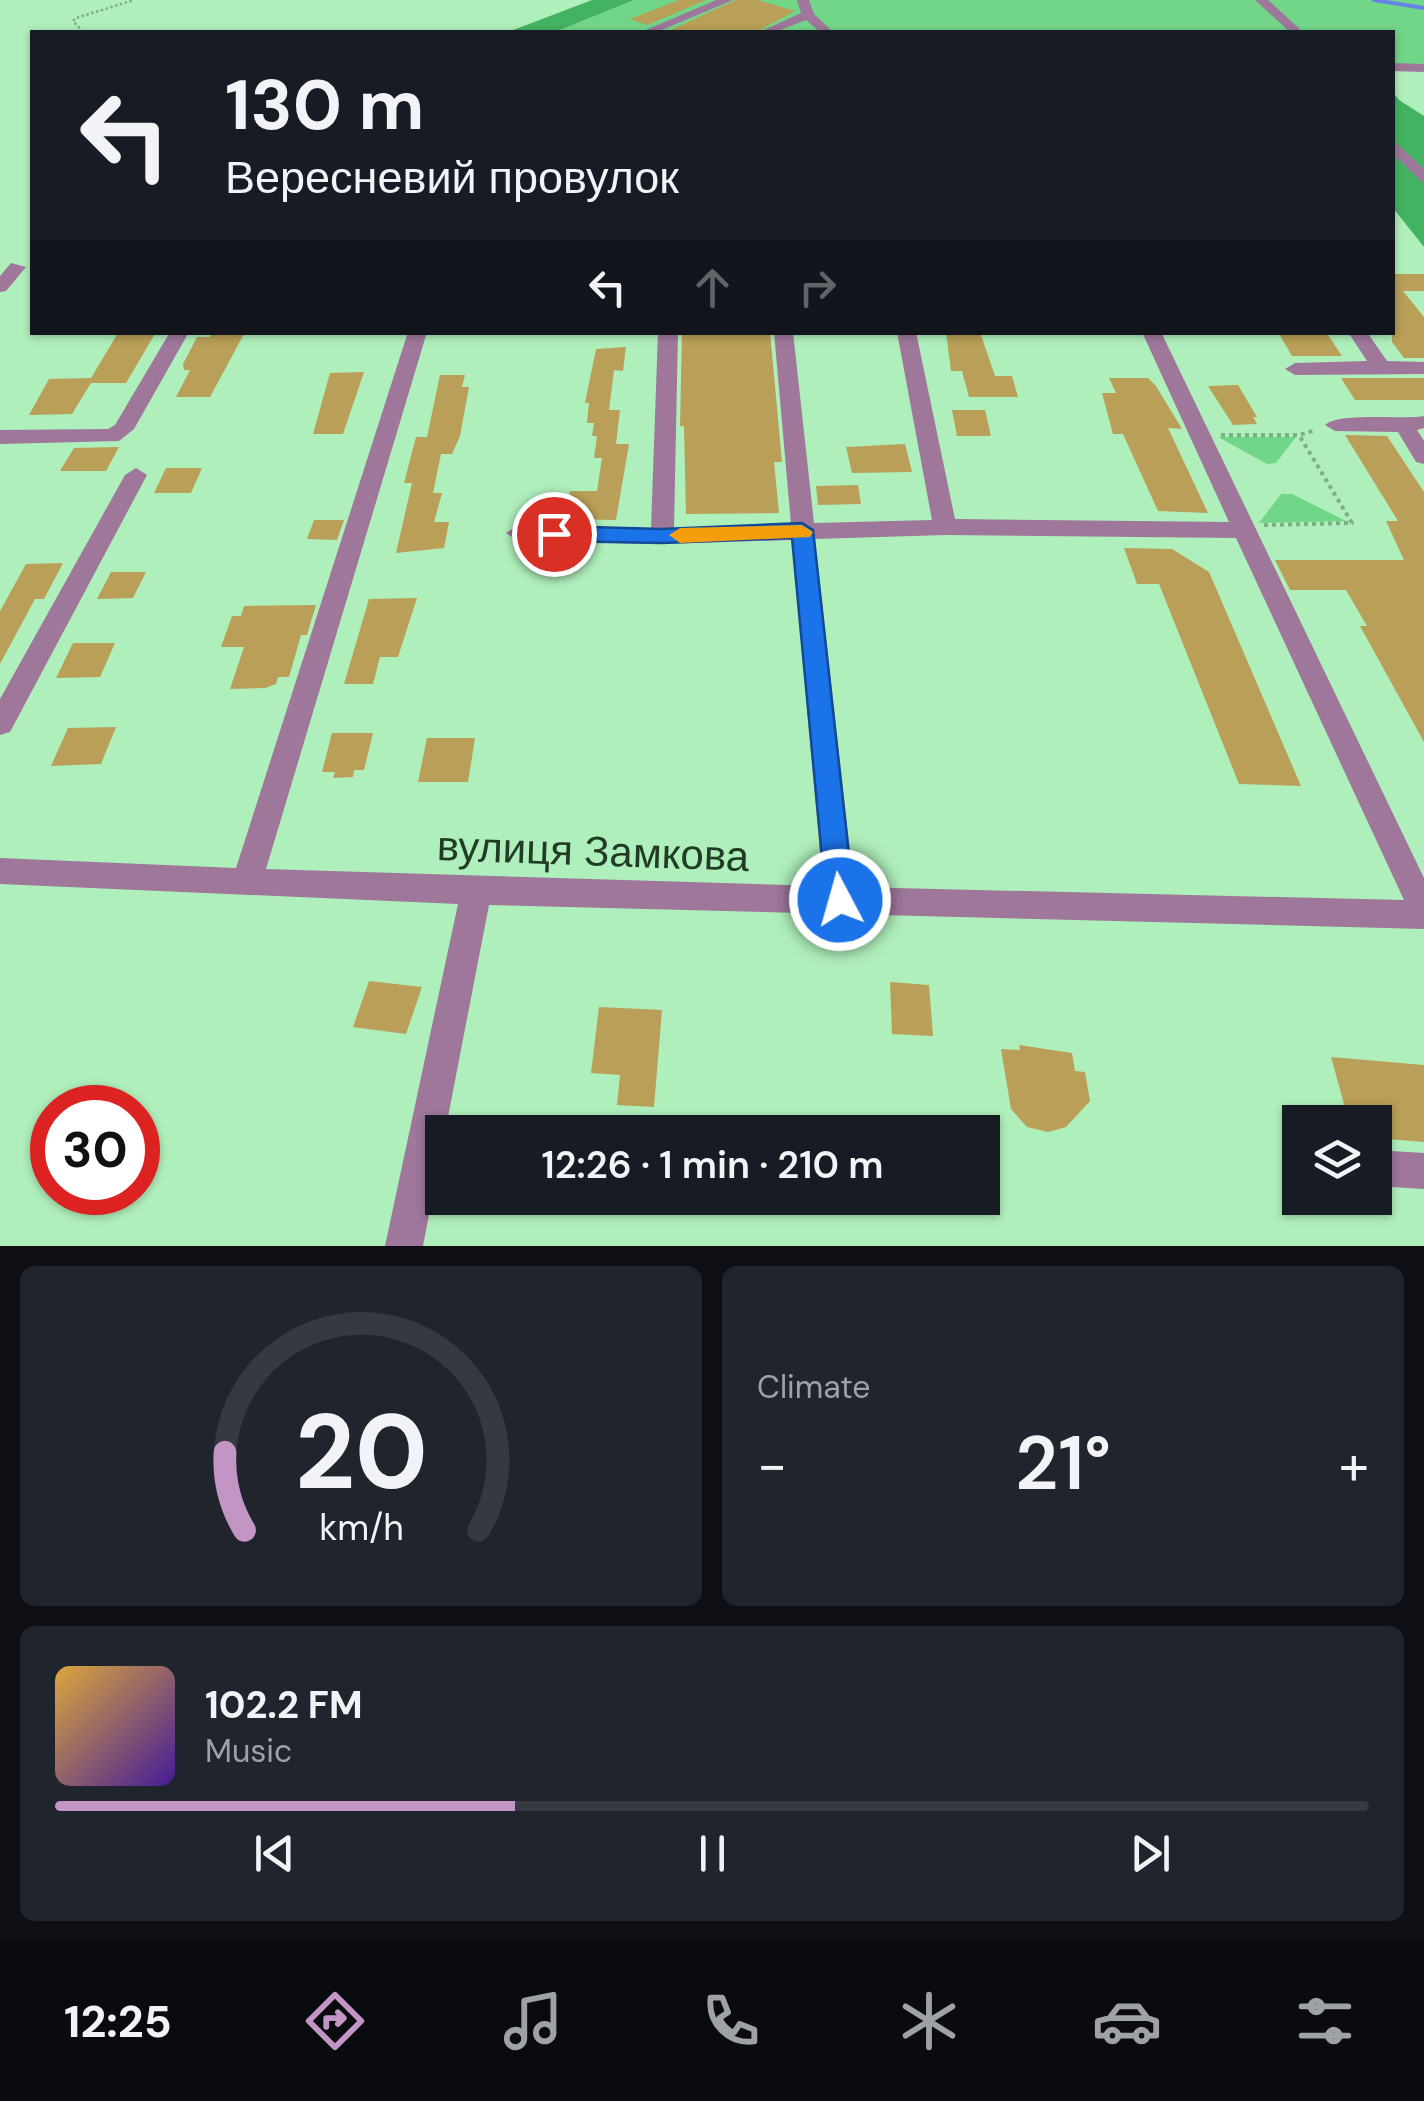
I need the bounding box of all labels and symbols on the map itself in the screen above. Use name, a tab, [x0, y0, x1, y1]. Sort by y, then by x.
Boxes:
pin	[512, 492, 597, 577]
street label: вулиця Замкова	[436, 818, 751, 884]
position arrow	[788, 848, 892, 952]
speed limit sign: 30	[30, 1085, 160, 1215]

